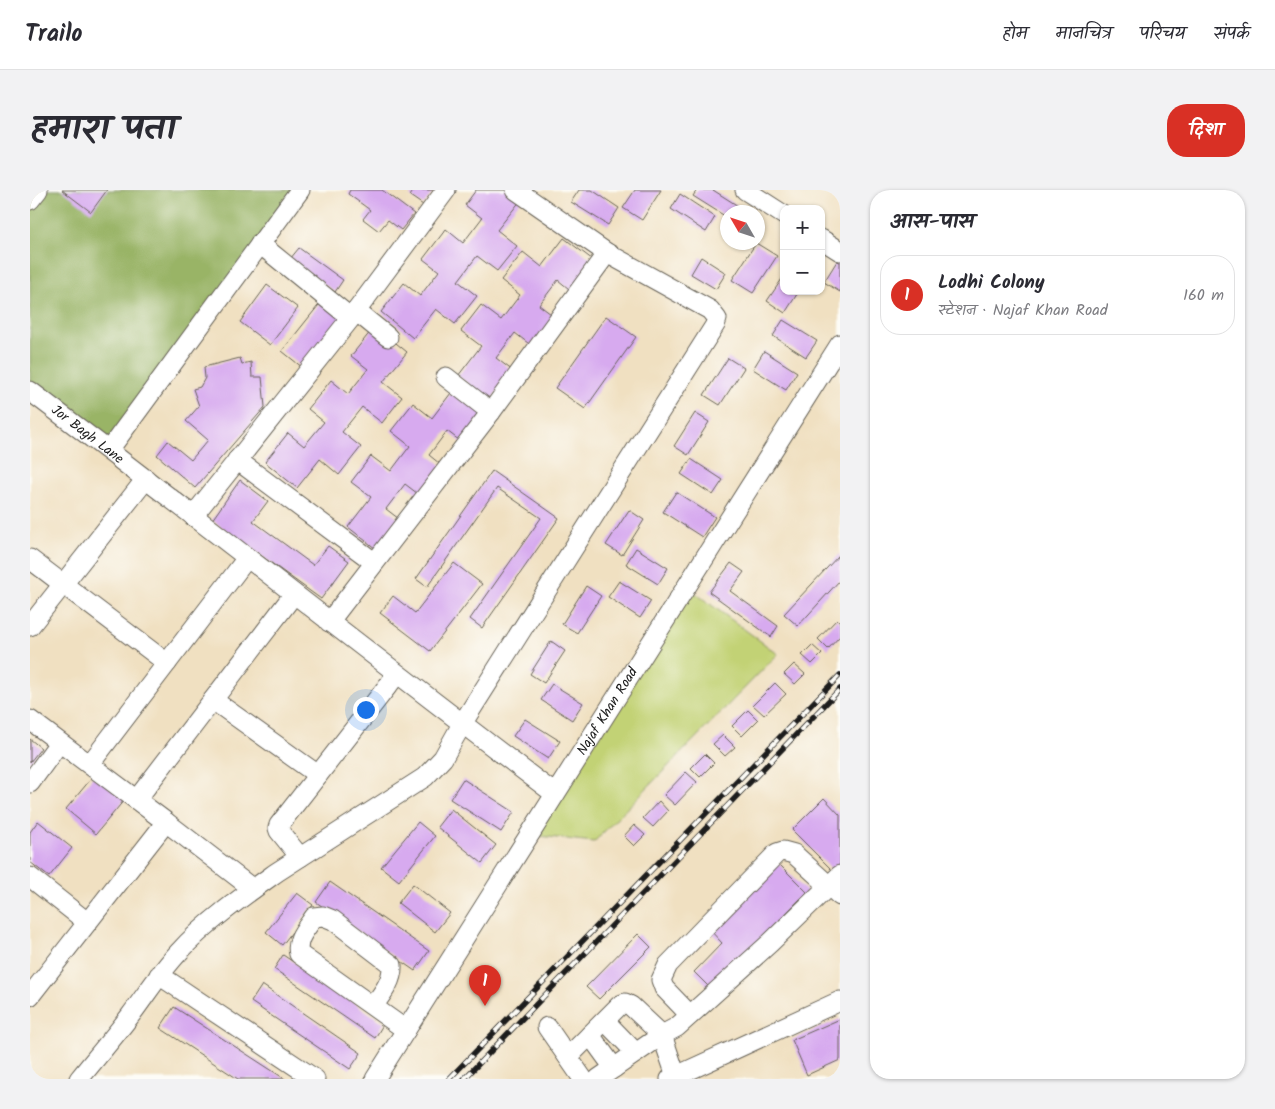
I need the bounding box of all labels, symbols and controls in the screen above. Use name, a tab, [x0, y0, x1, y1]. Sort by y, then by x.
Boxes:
text: Trailo	[25, 15, 83, 54]
text: होम	[1002, 20, 1027, 49]
text: मानचित्र	[1055, 20, 1111, 49]
text: परिचय	[1139, 20, 1185, 49]
text: संपर्क	[1213, 20, 1250, 49]
text: हमारा पता	[30, 102, 176, 158]
button: दिशा	[1167, 104, 1245, 157]
north arrow	[720, 205, 765, 250]
map controls	[780, 205, 825, 295]
button: +	[780, 205, 825, 250]
text: आस-पास	[890, 206, 974, 239]
button: −	[780, 250, 825, 295]
text: Lodhi Colony	[938, 268, 1045, 298]
text: 1	[905, 283, 909, 308]
text: 160 m	[1183, 283, 1224, 308]
text: स्टेशन · Najaf Khan Road	[938, 298, 1108, 323]
street label: Jor Bagh Lane	[46, 400, 129, 470]
street label: Najaf Khan Road	[571, 662, 644, 760]
your location	[353, 697, 379, 723]
pin: 1	[469, 965, 501, 1006]

